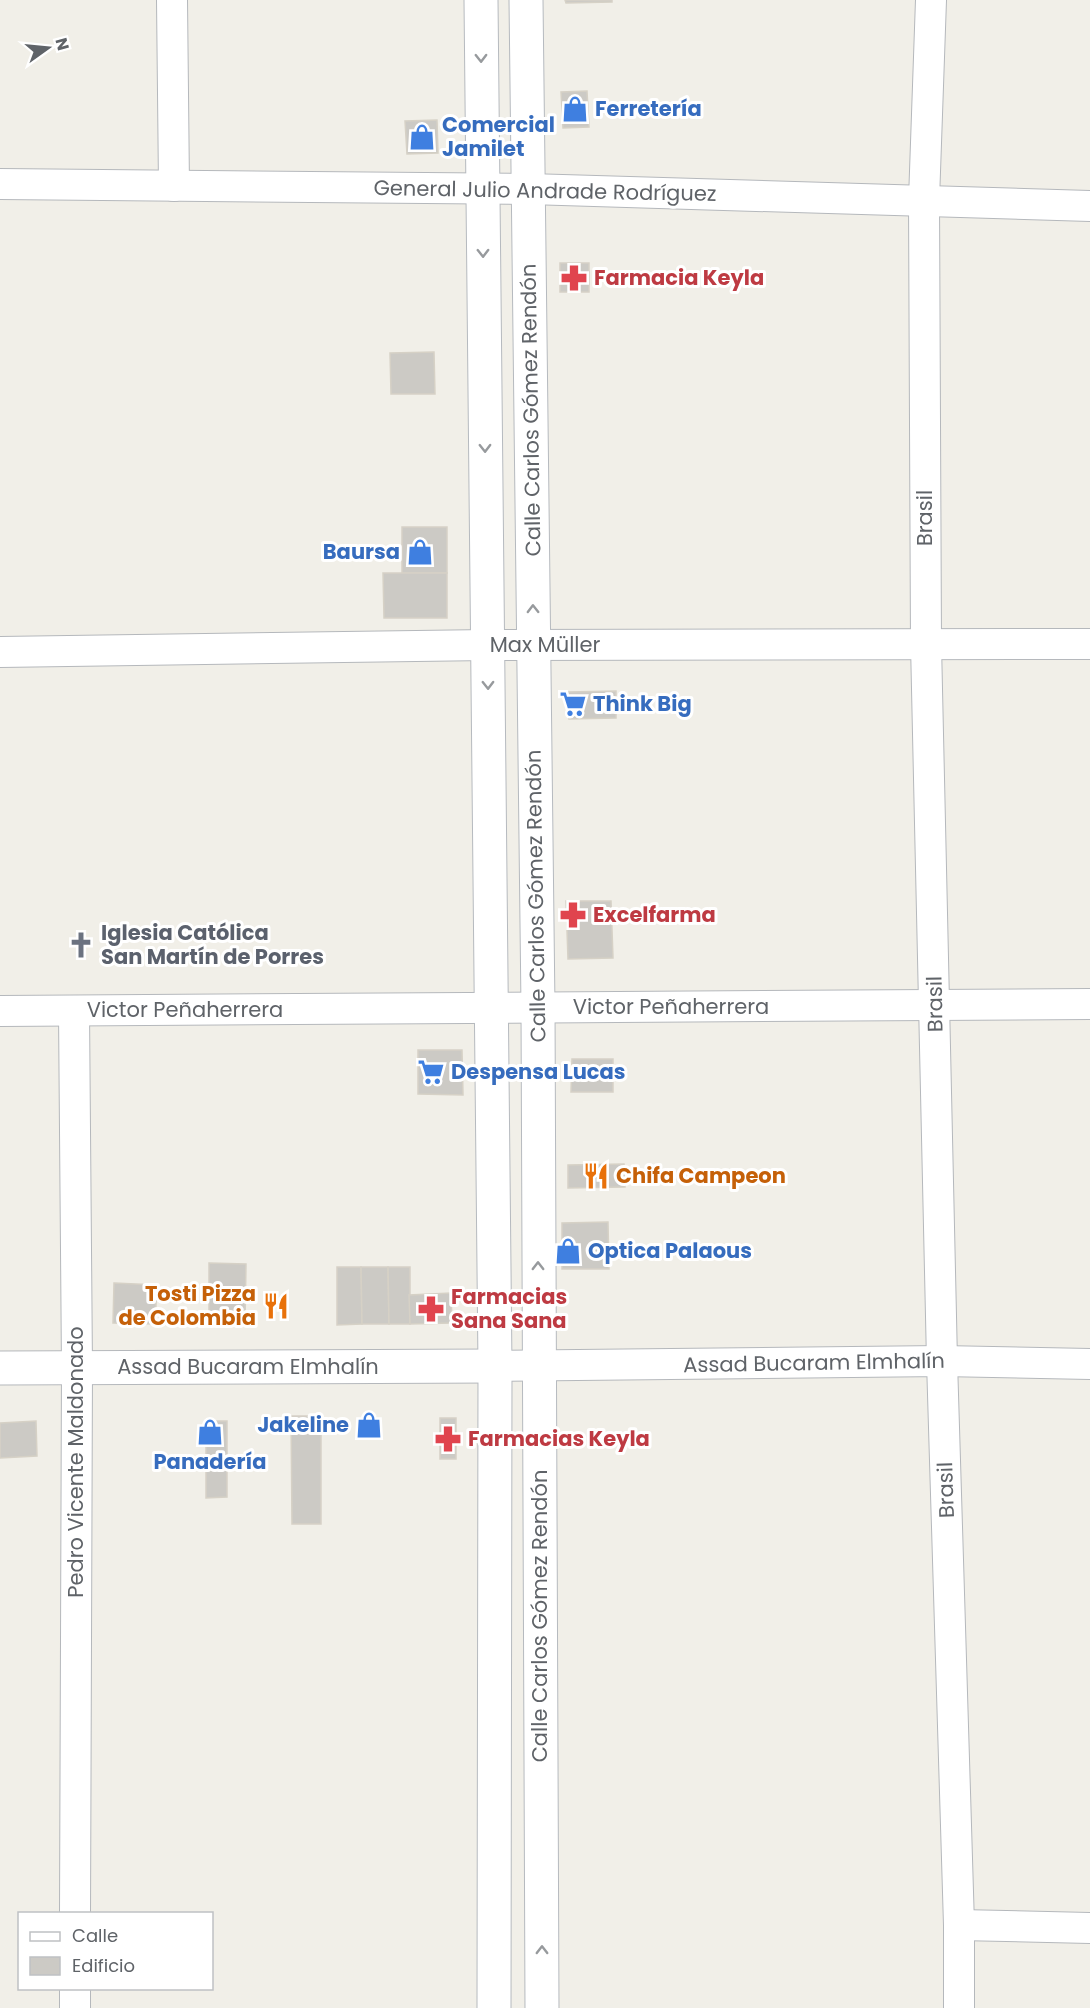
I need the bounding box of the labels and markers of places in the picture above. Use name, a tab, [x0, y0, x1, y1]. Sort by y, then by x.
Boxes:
shop icon: Ferretería	[560, 94, 590, 124]
place label: Ferretería	[595, 94, 702, 123]
place label: Comercial Jamilet	[442, 110, 555, 163]
shop icon: Comercial Jamilet	[407, 122, 437, 152]
pharmacy icon: Farmacia Keyla	[559, 263, 589, 293]
place label: Farmacia Keyla	[594, 263, 764, 292]
place label: Baursa	[323, 537, 400, 566]
shop icon: Baursa	[405, 537, 435, 567]
supermarket icon: Think Big	[558, 689, 588, 719]
place label: Think Big	[593, 689, 692, 718]
pharmacy icon: Excelfarma	[558, 900, 588, 930]
place label: Excelfarma	[593, 900, 716, 929]
place label: Iglesia Católica San Martín de Porres	[101, 918, 324, 971]
church icon: Iglesia Católica San Martín de Porres	[66, 930, 96, 960]
supermarket icon: Despensa Lucas	[416, 1057, 446, 1087]
place label: Despensa Lucas	[451, 1057, 626, 1086]
restaurant icon: Chifa Campeon	[581, 1161, 611, 1191]
place label: Chifa Campeon	[616, 1161, 786, 1190]
shop icon: Optica Palaous	[553, 1236, 583, 1266]
place label: Optica Palaous	[588, 1236, 752, 1265]
place label: Tosti Pizza de Colombia	[118, 1279, 256, 1332]
place label: Farmacias Sana Sana	[451, 1282, 567, 1335]
restaurant icon: Tosti Pizza de Colombia	[261, 1291, 291, 1321]
pharmacy icon: Farmacias Sana Sana	[416, 1294, 446, 1324]
place label: Jakeline	[257, 1410, 349, 1439]
shop icon: Jakeline	[354, 1410, 384, 1440]
shop icon: Panadería	[195, 1417, 225, 1447]
pharmacy icon: Farmacias Keyla	[433, 1424, 463, 1454]
place label: Farmacias Keyla	[468, 1424, 650, 1453]
place label: Panadería	[154, 1447, 266, 1476]

